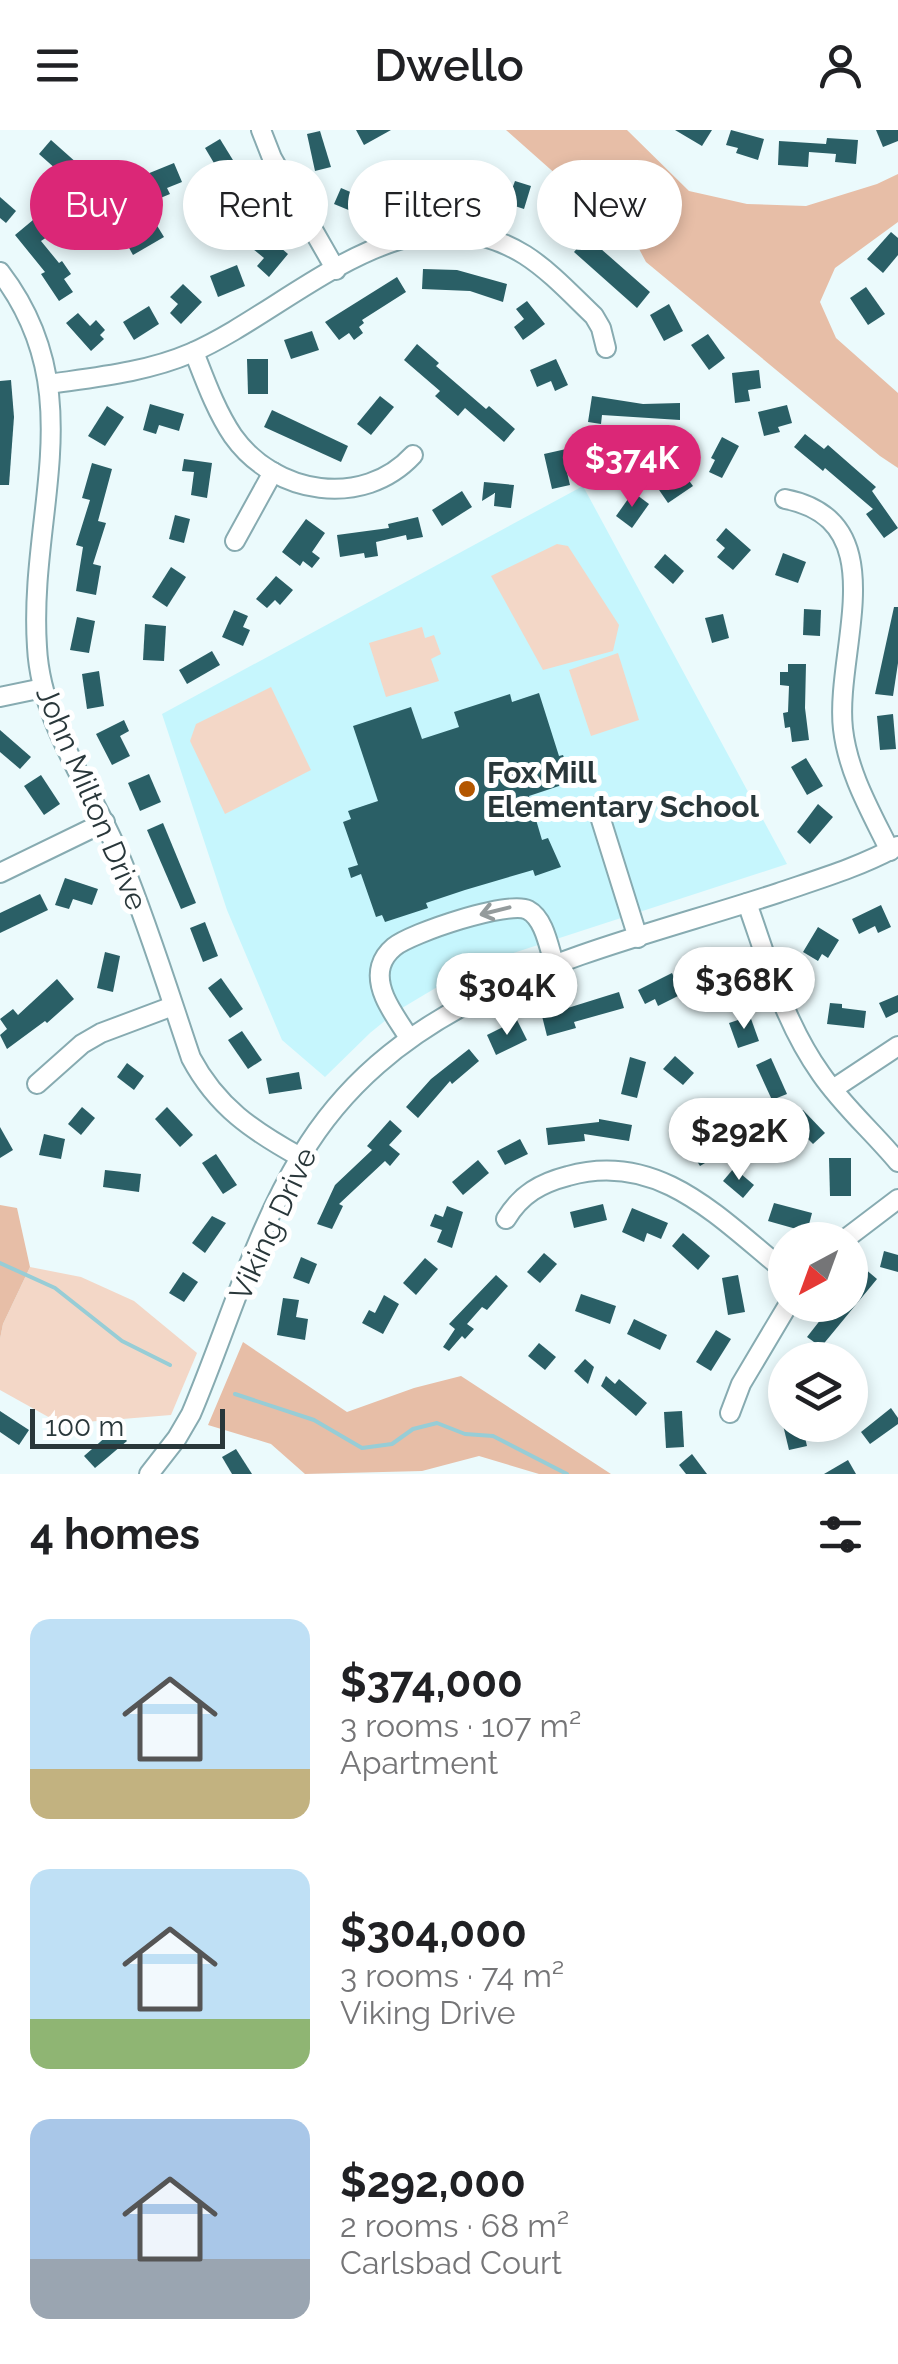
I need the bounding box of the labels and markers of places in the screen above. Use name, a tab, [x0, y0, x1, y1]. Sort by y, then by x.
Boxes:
pin: $374K	[562, 425, 702, 510]
place label: Fox Mill Elementary School	[487, 755, 760, 824]
marker: Fox Mill Elementary School	[456, 778, 478, 800]
pin: $368K	[674, 947, 814, 1032]
pin: $304K	[437, 953, 577, 1038]
pin: $292K	[669, 1098, 809, 1183]

